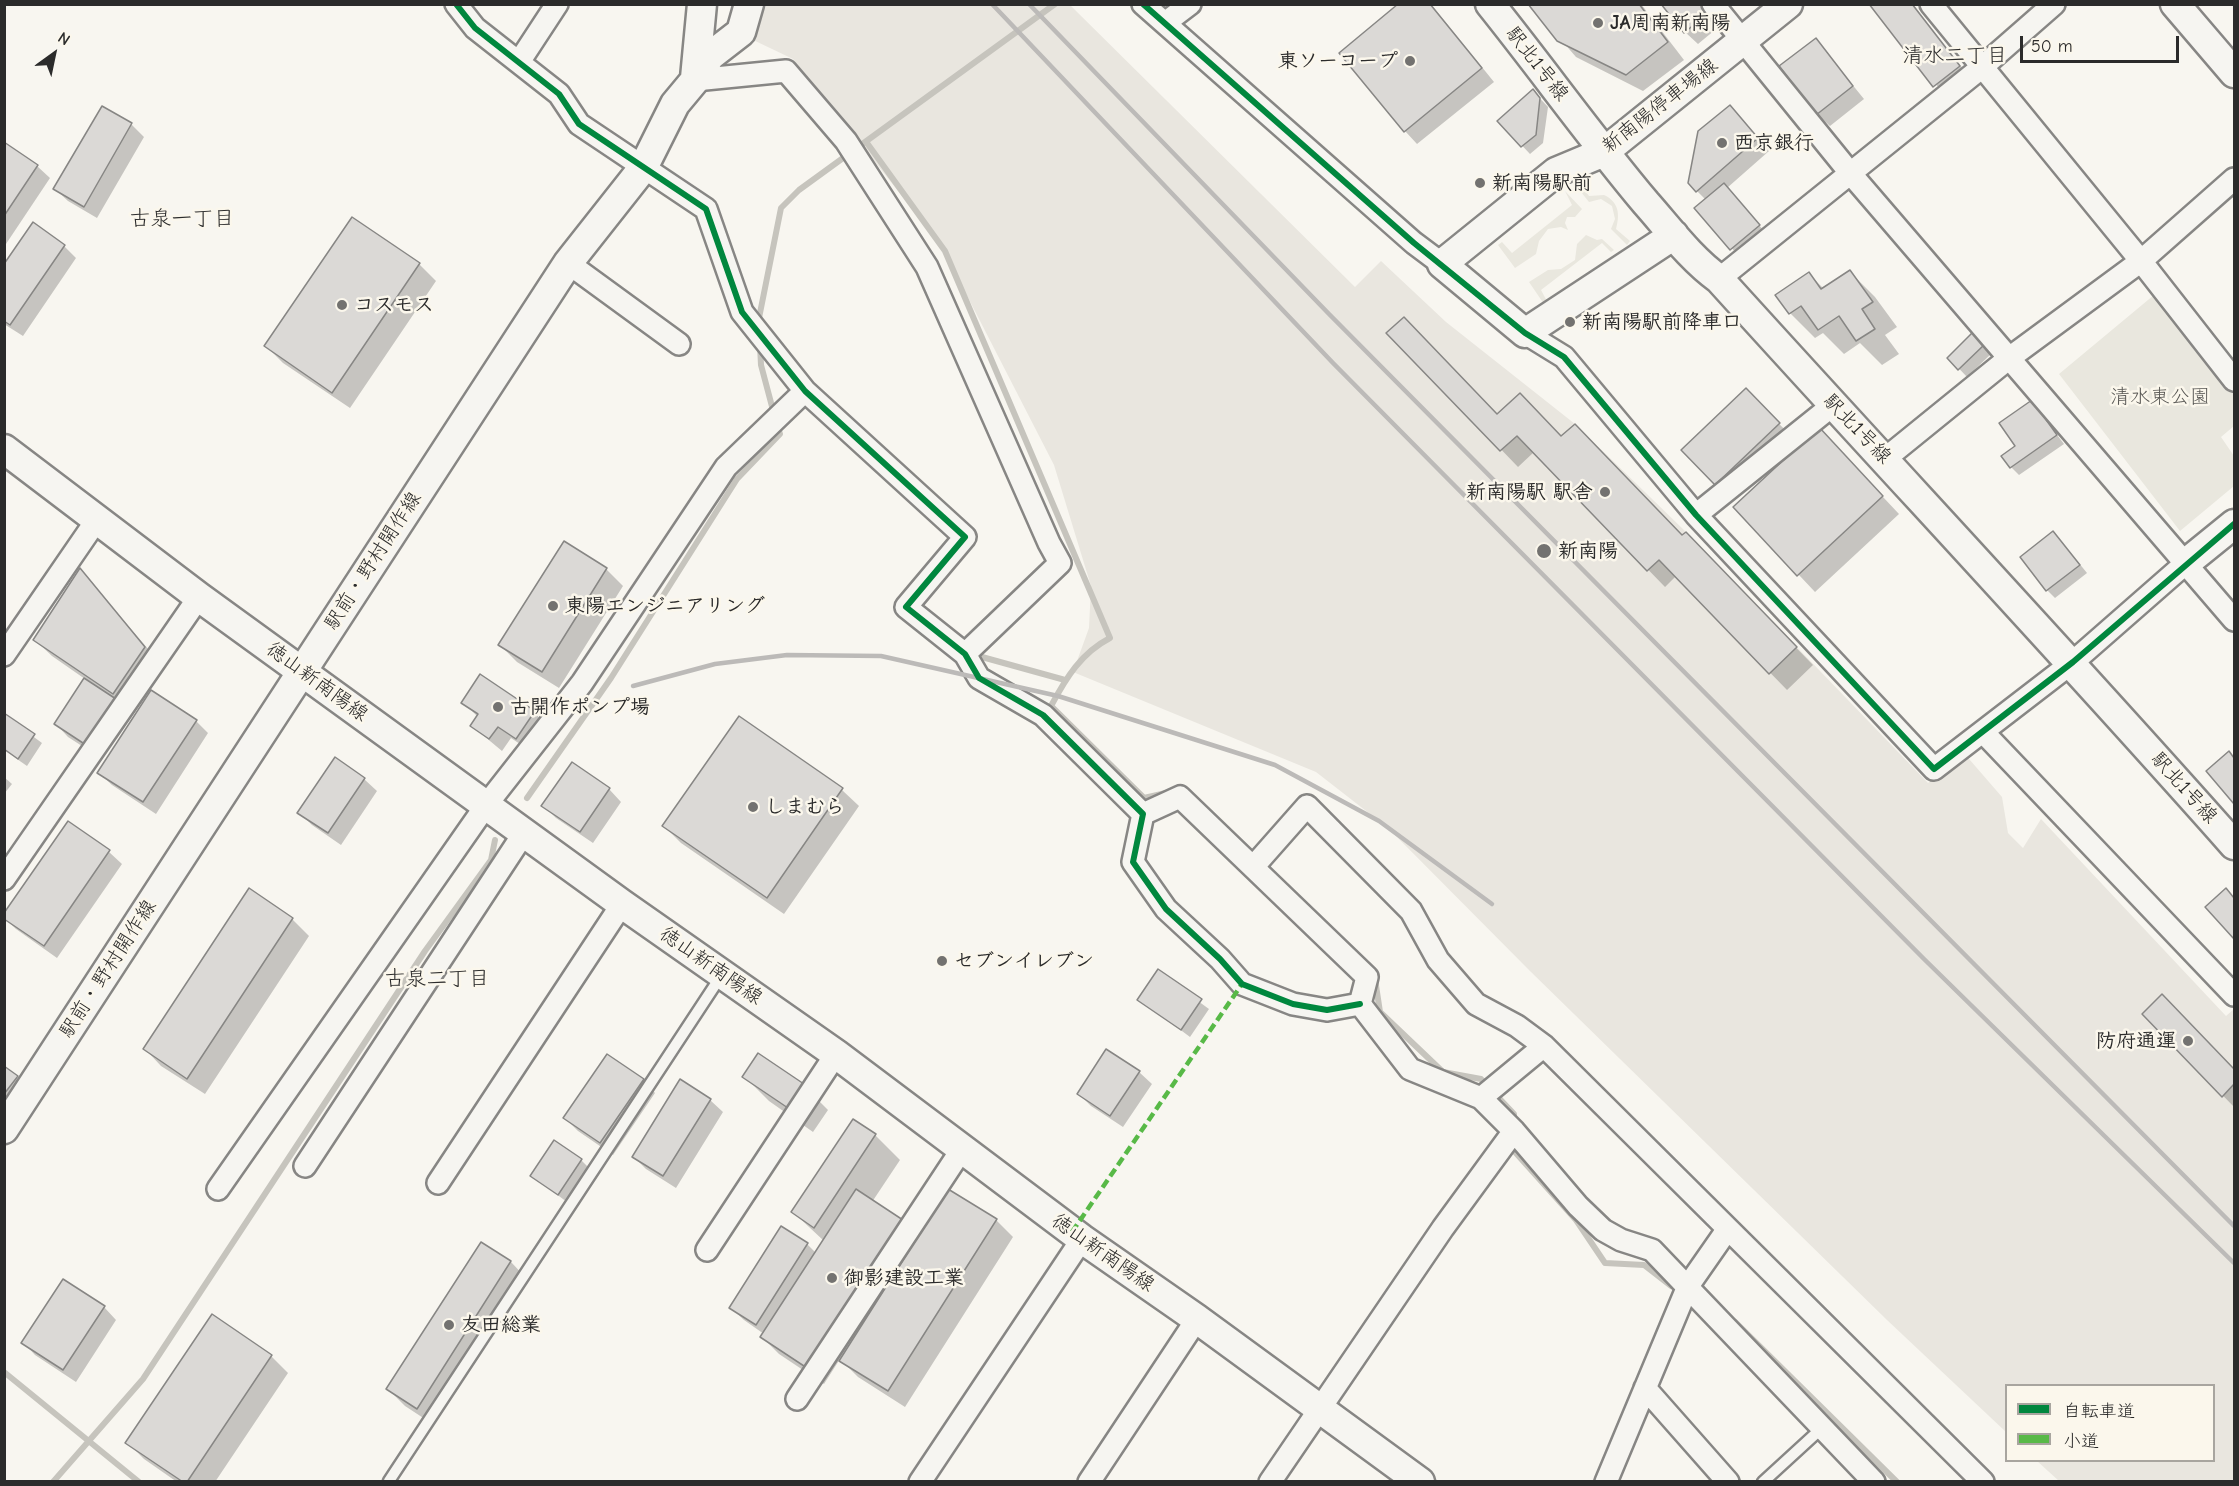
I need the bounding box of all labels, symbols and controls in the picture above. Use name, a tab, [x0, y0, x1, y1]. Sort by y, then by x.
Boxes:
place label: JA周南新南陽	[1610, 11, 1730, 35]
marker: JA周南新南陽	[1591, 16, 1605, 30]
street label: 駅北1号線	[1500, 22, 1574, 106]
north arrow	[24, 24, 84, 84]
scale bar	[2023, 24, 2182, 62]
text: N	[55, 29, 73, 49]
text: 50 m	[2031, 36, 2073, 57]
district label: 清水二丁目	[1903, 43, 2007, 69]
place label: 東ソーコープ	[1278, 49, 1398, 73]
street label: 新南陽停車場線	[1597, 53, 1723, 159]
marker: 東ソーコープ	[1403, 54, 1417, 68]
place label: 西京銀行	[1734, 131, 1814, 155]
marker: 西京銀行	[1715, 136, 1729, 150]
place label: 新南陽駅前	[1492, 171, 1592, 195]
marker: 新南陽駅前	[1473, 176, 1487, 190]
district label: 古泉一丁目	[130, 206, 234, 232]
place label: コスモス	[354, 293, 434, 317]
marker: コスモス	[335, 298, 349, 312]
place label: 新南陽駅前降車口	[1582, 310, 1742, 334]
marker: 新南陽駅前降車口	[1563, 315, 1577, 329]
park label: 清水東公園	[2110, 385, 2210, 409]
street label: 駅北1号線	[1818, 389, 1896, 469]
place label: 新南陽駅 駅舎	[1466, 480, 1593, 504]
marker: 新南陽駅 駅舎	[1598, 485, 1612, 499]
street label: 駅前・野村開作線	[319, 487, 427, 635]
place label: 新南陽	[1558, 539, 1618, 563]
marker: 新南陽	[1535, 542, 1553, 560]
place label: 東陽エンジニアリング	[565, 594, 765, 618]
marker: 東陽エンジニアリング	[546, 599, 560, 613]
street label: 徳山新南陽線	[261, 637, 373, 727]
place label: 古開作ポンプ場	[510, 695, 650, 719]
marker: 古開作ポンプ場	[491, 700, 505, 714]
street label: 駅北1号線	[2146, 747, 2222, 829]
place label: しまむら	[765, 795, 845, 819]
marker: しまむら	[746, 800, 760, 814]
street label: 駅前・野村開作線	[54, 895, 162, 1043]
street label: 徳山新南陽線	[655, 922, 767, 1010]
place label: セブンイレブン	[954, 949, 1094, 973]
marker: セブンイレブン	[935, 954, 949, 968]
district label: 古泉二丁目	[385, 966, 489, 992]
place label: 防府通運	[2096, 1029, 2176, 1053]
marker: 防府通運	[2181, 1034, 2195, 1048]
street label: 徳山新南陽線	[1047, 1209, 1159, 1297]
place label: 御影建設工業	[844, 1266, 964, 1290]
marker: 御影建設工業	[825, 1271, 839, 1285]
place label: 友田総業	[461, 1313, 541, 1337]
marker: 友田総業	[442, 1318, 456, 1332]
legend	[2005, 1384, 2215, 1462]
text: 自転車道	[2063, 1401, 2135, 1422]
text: 小道	[2063, 1431, 2099, 1452]

